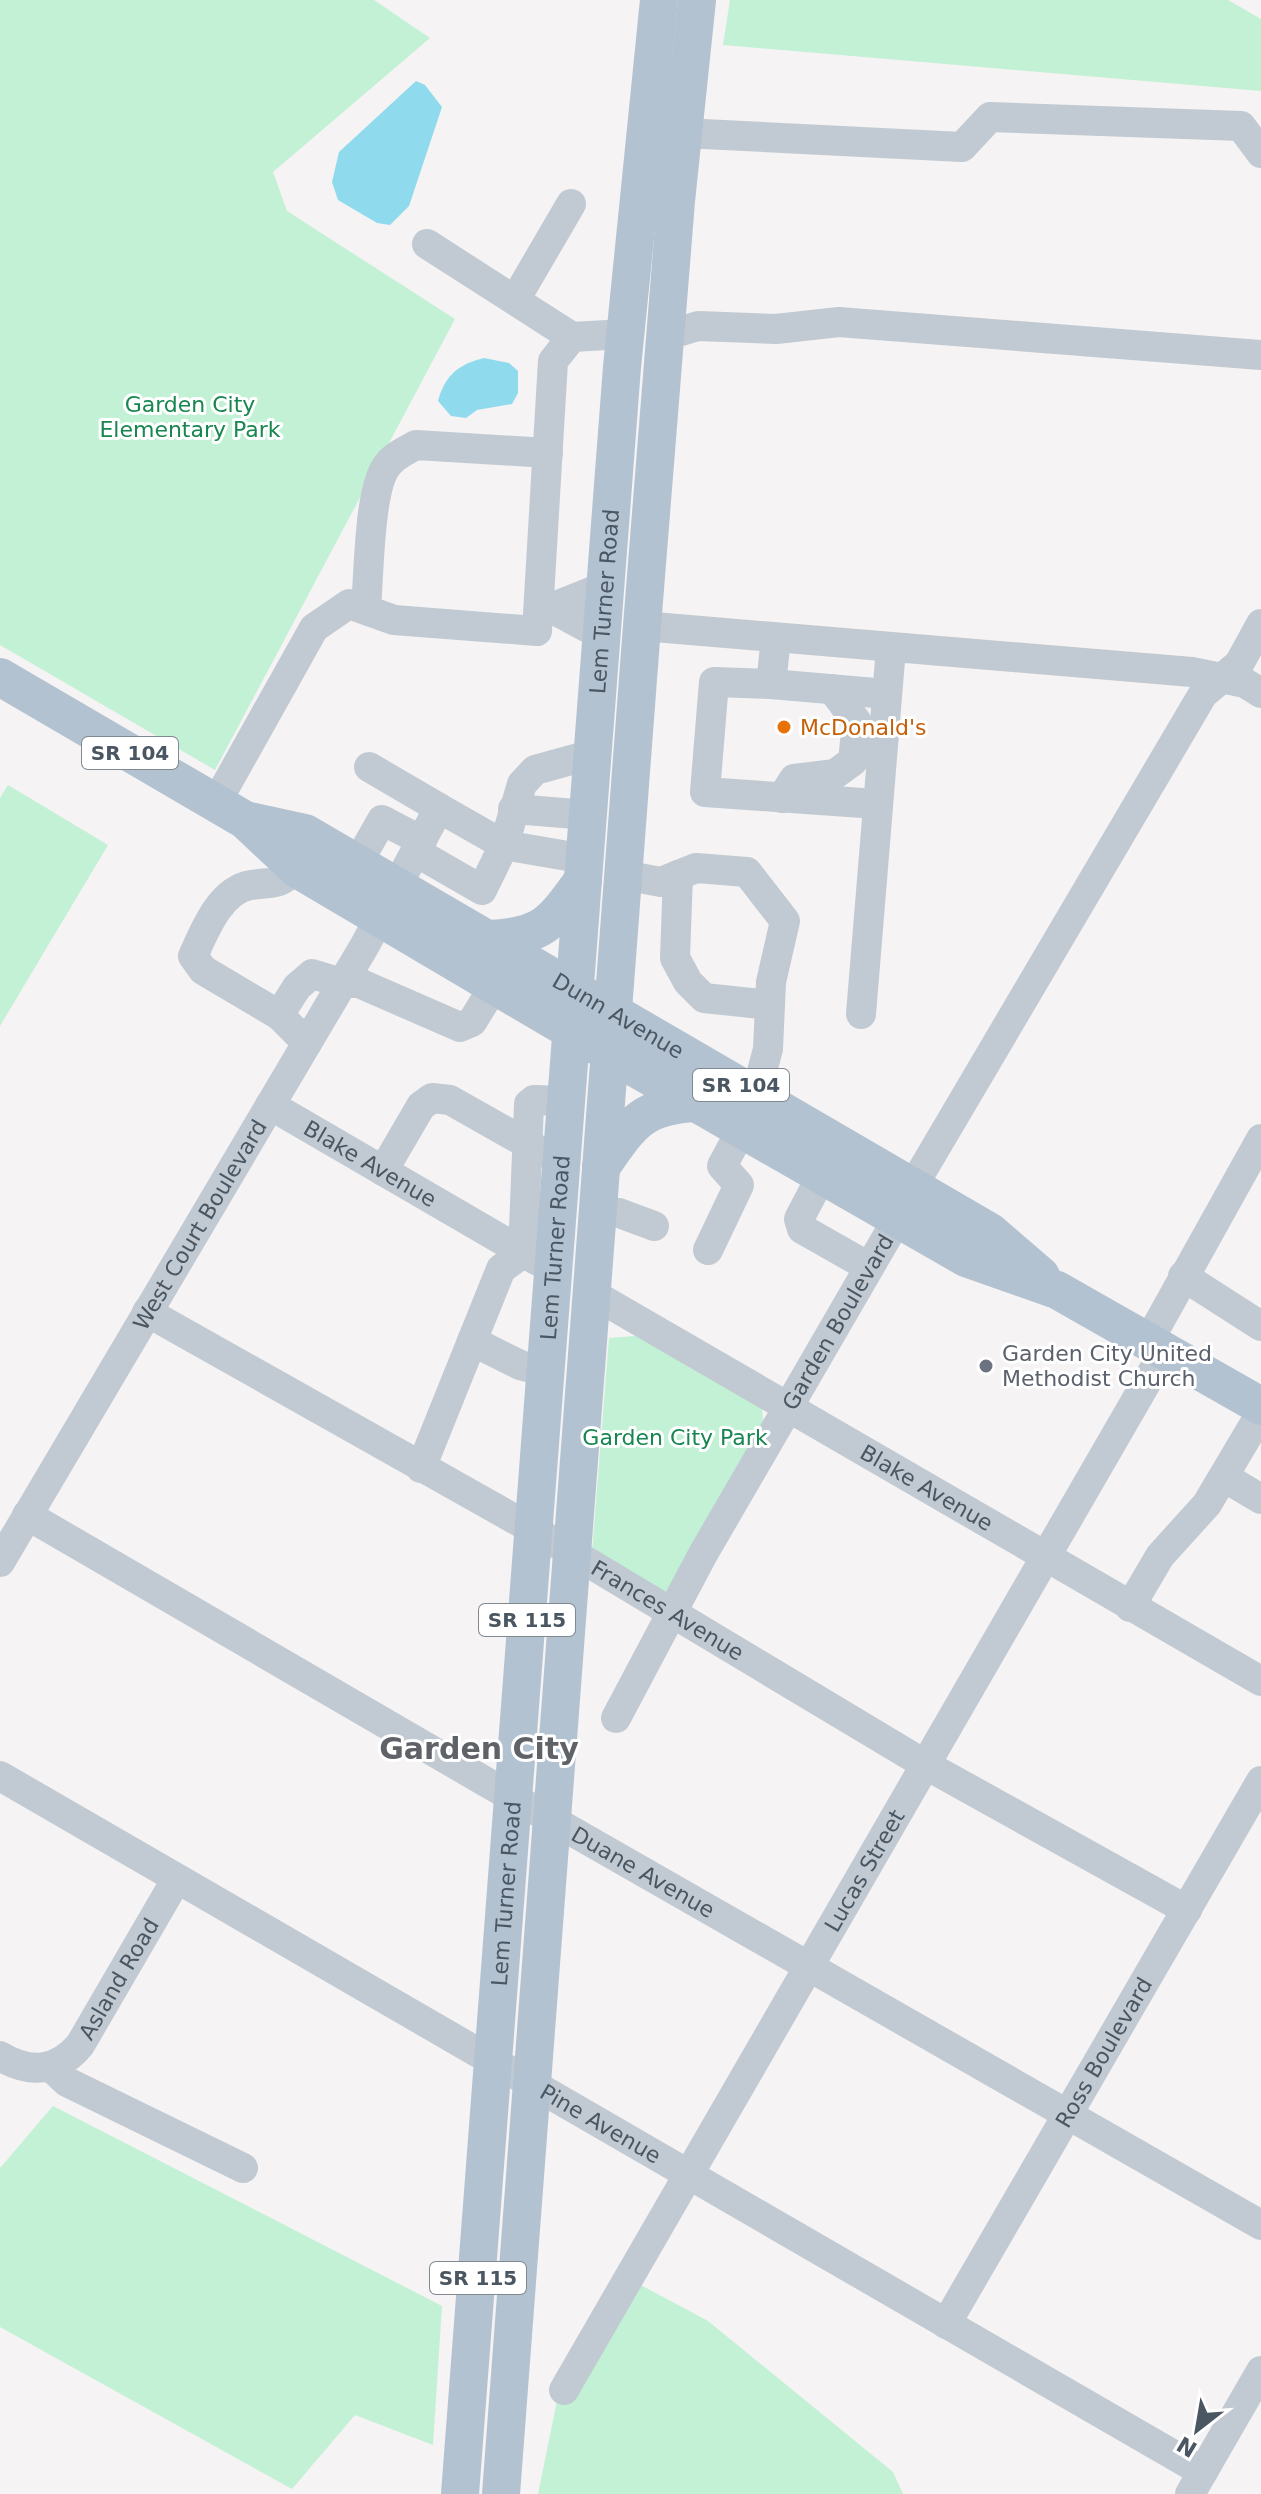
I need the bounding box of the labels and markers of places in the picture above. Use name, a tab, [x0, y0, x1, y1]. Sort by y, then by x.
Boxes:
place label: McDonald's	[800, 715, 927, 740]
marker: McDonald's	[775, 718, 793, 736]
place label: Garden City United Methodist Church	[1002, 1341, 1212, 1391]
marker: Garden City United Methodist Church	[977, 1357, 995, 1375]

